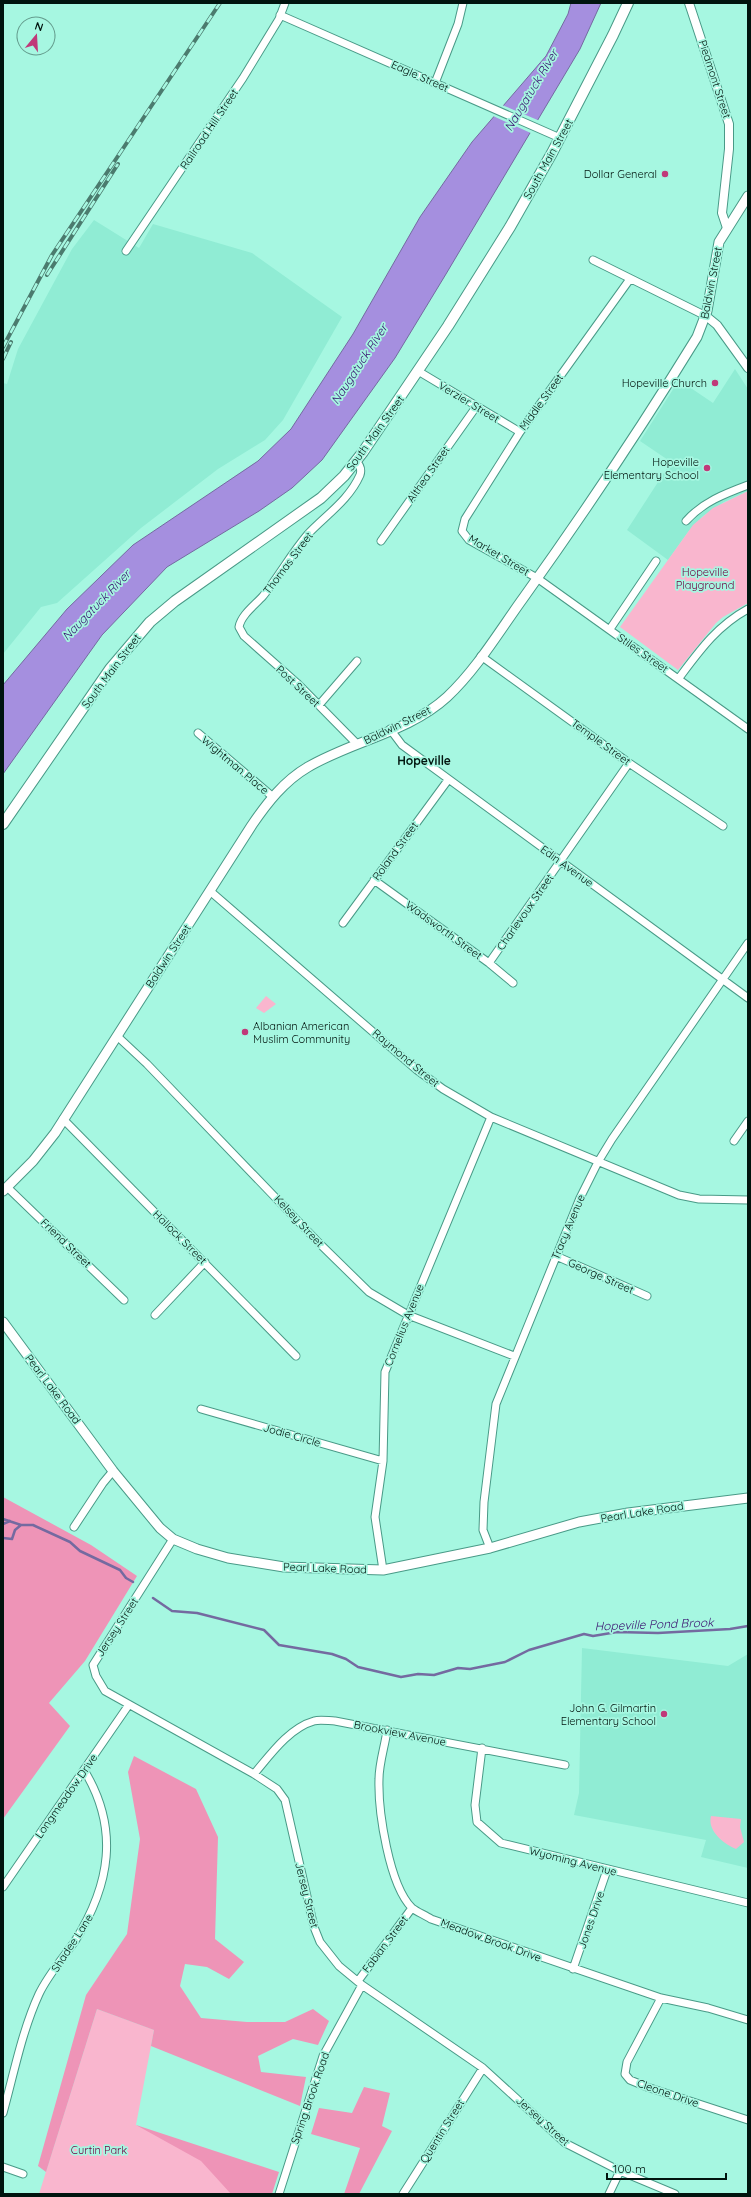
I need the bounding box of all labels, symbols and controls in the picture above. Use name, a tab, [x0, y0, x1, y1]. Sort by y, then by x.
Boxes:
north arrow	[16, 16, 56, 56]
text: N	[33, 19, 45, 34]
street label: Piedmont Street	[696, 38, 734, 120]
water label: Naugatuck River	[501, 45, 562, 133]
street label: Eagle Street	[389, 57, 451, 95]
street label: Railroad Hill Street	[177, 86, 241, 172]
street label: South Main Street	[520, 116, 576, 202]
place label: Dollar General	[584, 167, 657, 181]
marker: Dollar General	[660, 169, 670, 179]
street label: Baldwin Street	[697, 246, 725, 320]
water label: Naugatuck River	[328, 320, 391, 407]
street label: Middle Street	[516, 371, 566, 433]
place label: Hopeville Church	[622, 376, 707, 390]
street label: Verzier Street	[436, 378, 502, 426]
marker: Hopeville Church	[710, 378, 720, 388]
street label: South Main Street	[343, 392, 407, 473]
street label: Althea Street	[403, 443, 453, 505]
place label: Hopeville Elementary School	[604, 455, 699, 482]
marker: Hopeville Elementary School	[702, 463, 712, 473]
street label: Thomas Street	[260, 529, 316, 597]
street label: Market Street	[466, 531, 532, 579]
park label: Hopeville Playground	[676, 565, 734, 592]
water label: Naugatuck River	[59, 566, 134, 643]
street label: Stiles Street	[615, 630, 671, 676]
street label: South Main Street	[78, 631, 144, 711]
street label: Post Street	[273, 662, 323, 710]
street label: Baldwin Street	[361, 703, 433, 747]
street label: Temple Street	[569, 716, 634, 768]
street label: Wightman Place	[199, 733, 271, 797]
district label: Hopeville	[397, 753, 451, 768]
street label: Roland Street	[369, 819, 421, 883]
street label: Edin Avenue	[538, 842, 596, 890]
street label: Charlevoux Street	[493, 871, 557, 953]
street label: Wadsworth Street	[403, 898, 485, 963]
street label: Baldwin Street	[142, 921, 194, 990]
place label: Albanian American Muslim Community	[253, 1019, 350, 1046]
street label: Raymond Street	[370, 1026, 443, 1090]
marker: Albanian American Muslim Community	[240, 1027, 250, 1037]
street label: Kelsey Street	[271, 1192, 327, 1250]
street label: Tracy Avenue	[548, 1192, 588, 1262]
street label: Hallock Street	[150, 1207, 210, 1267]
street label: Friend Street	[38, 1215, 94, 1271]
street label: George Street	[566, 1255, 636, 1297]
street label: Cornelius Avenue	[381, 1282, 427, 1368]
street label: Pearl Lake Road	[22, 1351, 84, 1427]
street label: Jodie Circle	[262, 1420, 322, 1450]
street label: Pearl Lake Road	[600, 1499, 684, 1525]
street label: Pearl Lake Road	[283, 1560, 367, 1576]
street label: Jersey Street	[93, 1595, 141, 1659]
water label: Hopeville Pond Brook	[594, 1614, 715, 1634]
place label: John G. Gilmartin Elementary School	[561, 1701, 656, 1728]
marker: John G. Gilmartin Elementary School	[659, 1709, 669, 1719]
street label: Brookview Avenue	[353, 1717, 447, 1749]
street label: Longmeadow Drive	[32, 1751, 100, 1841]
street label: Wyoming Avenue	[528, 1843, 618, 1879]
street label: Jersey Street	[292, 1861, 322, 1930]
street label: Jones Drive	[575, 1889, 607, 1951]
street label: Shadee Lane	[48, 1911, 96, 1975]
street label: Fabian Street	[359, 1913, 411, 1975]
street label: Meadow Brook Drive	[439, 1915, 543, 1965]
street label: Spring Brook Road	[288, 2050, 332, 2146]
street label: Cleone Drive	[635, 2076, 701, 2110]
street label: Jersey Street	[513, 2093, 573, 2149]
street label: Quentin Street	[417, 2096, 467, 2166]
park label: Curtin Park	[71, 2143, 127, 2157]
scale bar	[607, 2155, 726, 2181]
text: 100 m	[613, 2161, 646, 2176]

